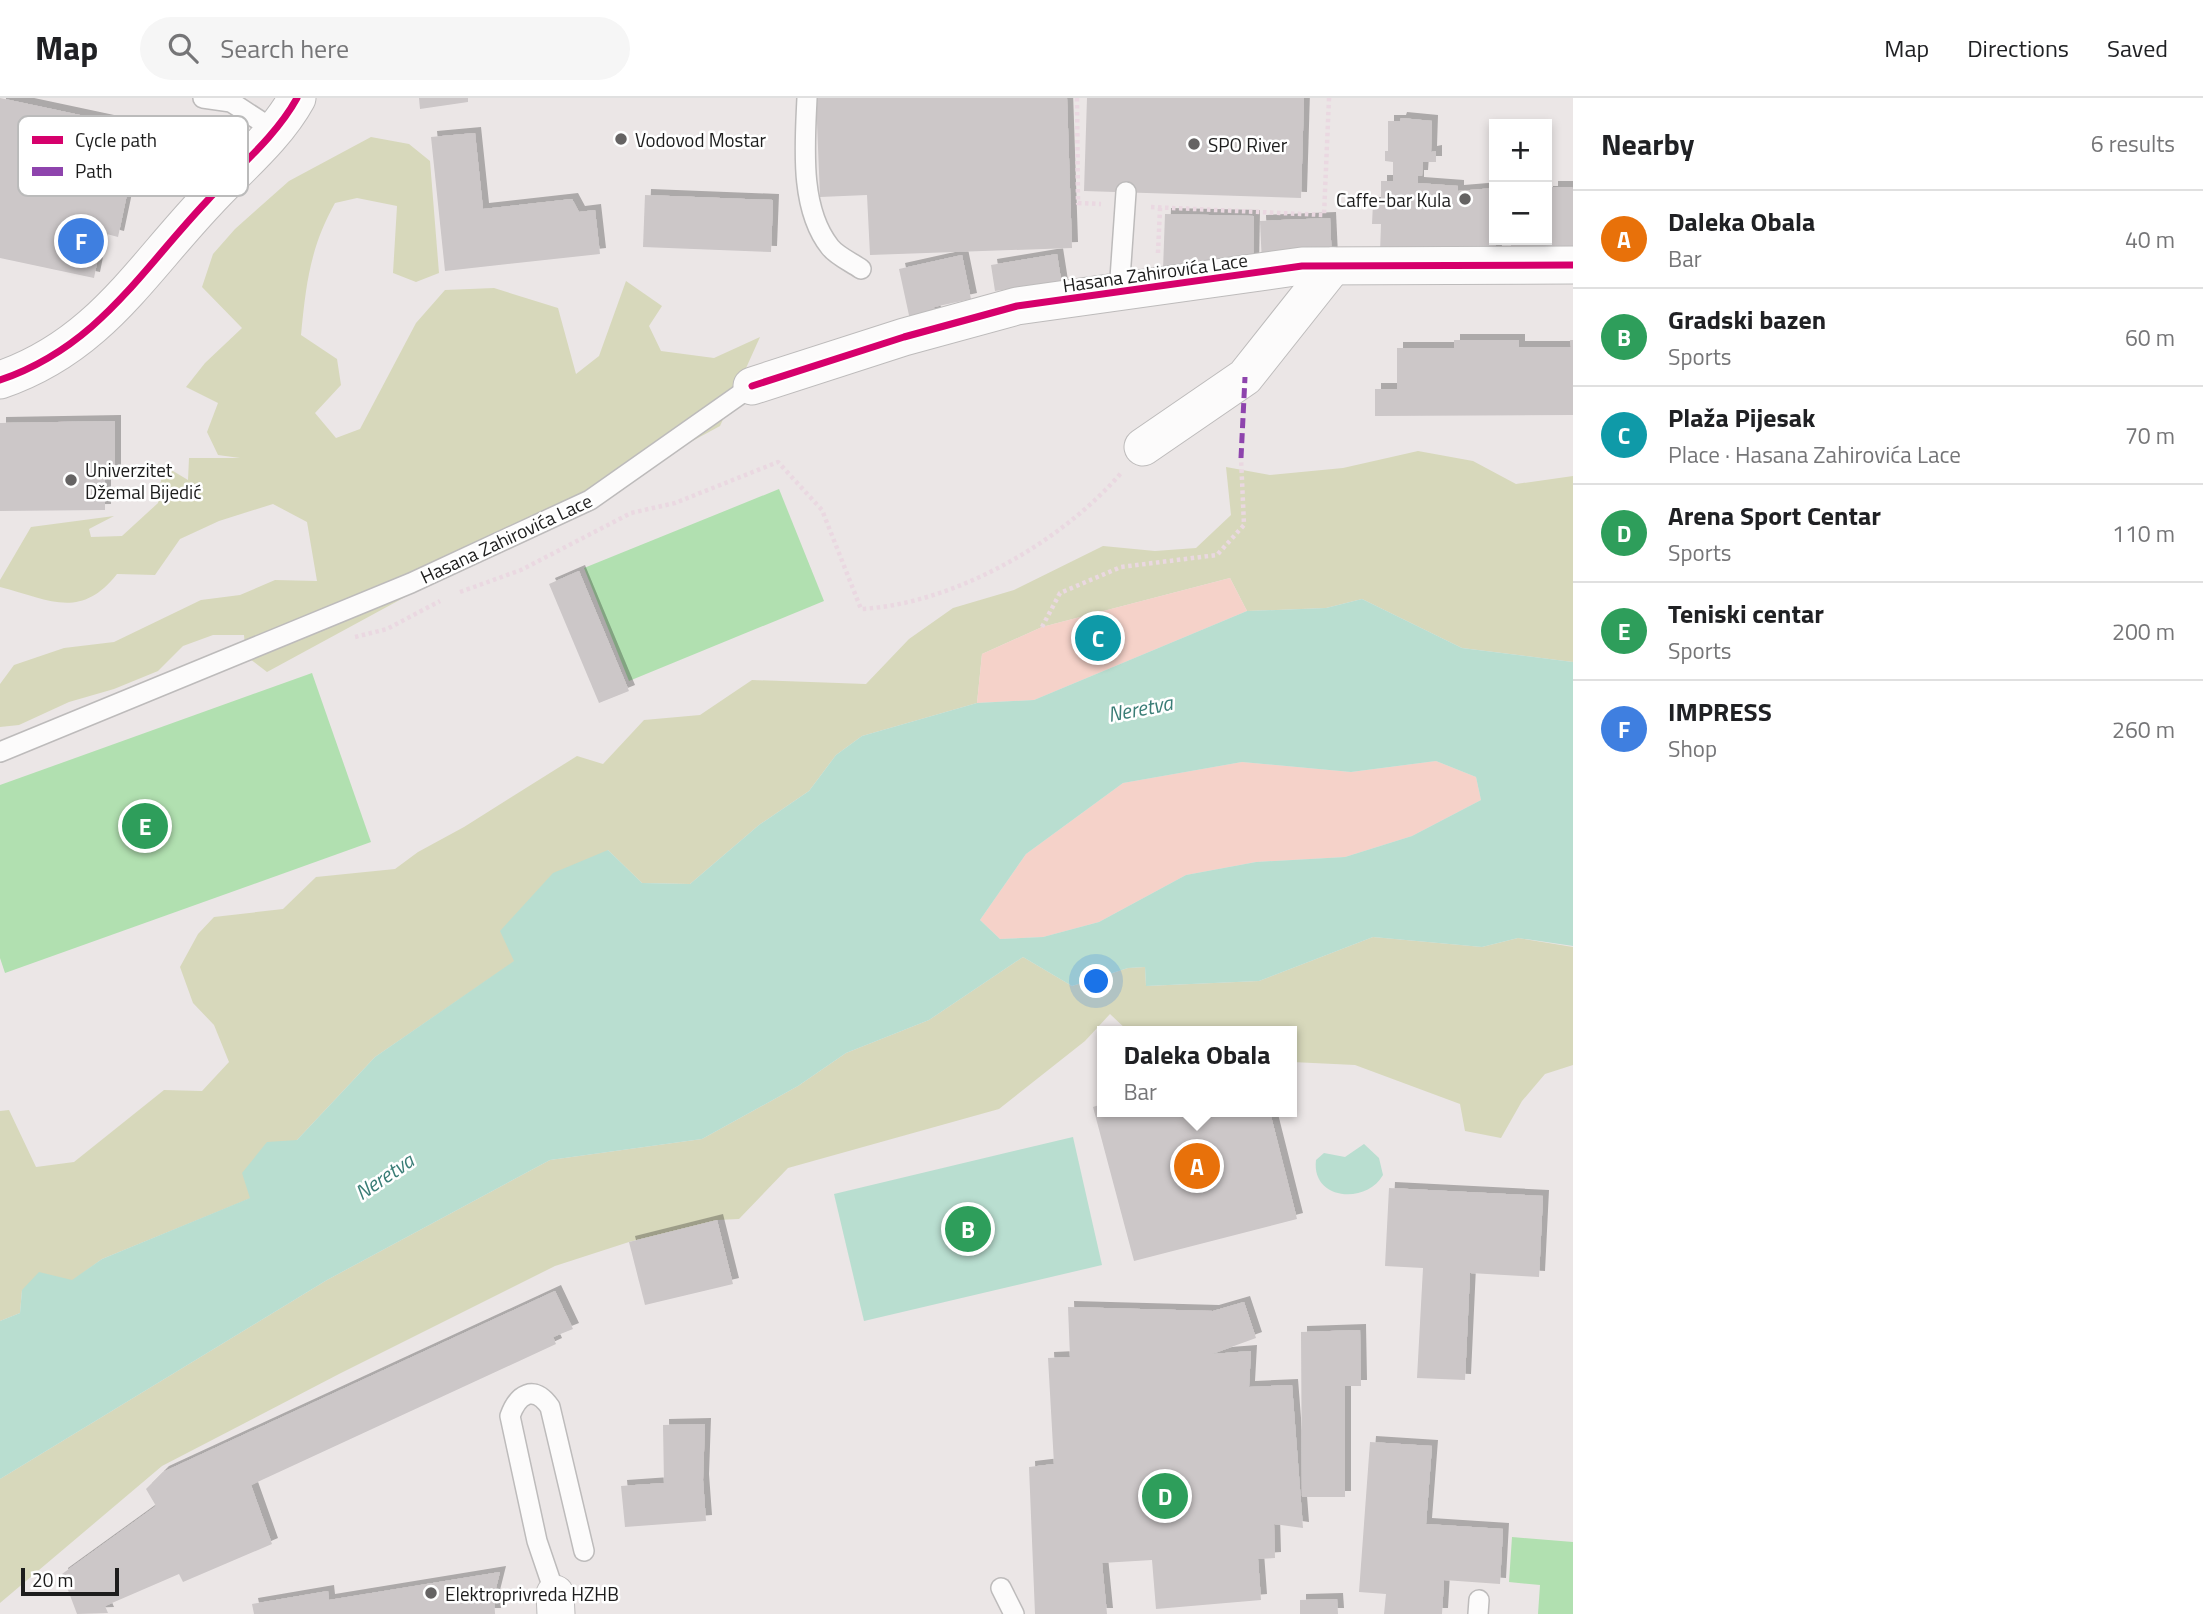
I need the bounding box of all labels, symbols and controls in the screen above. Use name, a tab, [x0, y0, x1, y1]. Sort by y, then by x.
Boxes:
search box	[140, 17, 630, 80]
text: Map	[35, 23, 98, 73]
icon: search	[164, 29, 202, 67]
text: Search here	[220, 29, 349, 68]
text: Map	[1884, 30, 1929, 66]
text: Directions	[1967, 30, 2069, 66]
text: Saved	[2107, 30, 2168, 66]
legend	[18, 116, 248, 196]
map controls	[1489, 119, 1552, 245]
button: +	[1489, 119, 1552, 182]
text: Nearby	[1601, 121, 1694, 167]
text: Cycle path	[75, 125, 157, 154]
place label: Vodovod Mostar	[635, 125, 767, 154]
text: 6 results	[2091, 126, 2175, 161]
place label: SPO River	[1208, 130, 1288, 159]
marker: Vodovod Mostar	[613, 131, 629, 147]
marker: SPO River	[1186, 136, 1202, 152]
text: Path	[75, 156, 113, 185]
button: −	[1489, 182, 1552, 245]
place label: Caffe-bar Kula	[1336, 185, 1451, 214]
marker: Caffe-bar Kula	[1457, 191, 1473, 207]
text: Daleka Obala	[1668, 202, 1815, 241]
pin: F	[58, 215, 104, 267]
text: A	[1617, 222, 1631, 257]
text: 40 m	[2125, 222, 2175, 257]
text: Bar	[1668, 241, 1702, 276]
street label: Hasana Zahirovića Lace	[1061, 245, 1249, 299]
text: Gradski bazen	[1668, 300, 1826, 339]
text: B	[1617, 320, 1631, 355]
text: 60 m	[2125, 320, 2175, 355]
text: Sports	[1668, 339, 1731, 374]
text: Plaža Pijesak	[1668, 398, 1815, 437]
text: C	[1618, 418, 1630, 453]
text: 70 m	[2125, 418, 2175, 453]
text: Place · Hasana Zahirovića Lace	[1668, 437, 1961, 472]
place label: Univerzitet Džemal Bijedić	[85, 455, 202, 506]
marker: Univerzitet Džemal Bijedić	[63, 472, 79, 488]
street label: Hasana Zahirovića Lace	[415, 485, 597, 591]
text: Arena Sport Centar	[1668, 496, 1881, 535]
text: D	[1617, 516, 1631, 551]
text: 110 m	[2112, 516, 2175, 551]
text: Sports	[1668, 535, 1731, 570]
text: Teniski centar	[1668, 594, 1824, 633]
pin: C	[1075, 612, 1121, 664]
text: E	[1618, 614, 1630, 649]
text: 200 m	[2112, 614, 2175, 649]
text: Sports	[1668, 633, 1731, 668]
water label: Neretva	[1105, 686, 1177, 730]
text: IMPRESS	[1668, 692, 1772, 731]
text: F	[1618, 712, 1630, 747]
text: 260 m	[2112, 712, 2175, 747]
text: Shop	[1668, 731, 1717, 766]
pin: E	[122, 800, 168, 852]
your location	[1079, 964, 1113, 998]
popup	[1097, 1026, 1297, 1117]
text: Daleka Obala	[1123, 1035, 1271, 1074]
text: Bar	[1123, 1074, 1157, 1109]
pin: A	[1174, 1140, 1220, 1192]
water label: Neretva	[348, 1144, 421, 1208]
pin: B	[945, 1203, 991, 1255]
pin: D	[1142, 1470, 1188, 1522]
scale bar	[21, 1565, 119, 1597]
text: 20 m	[32, 1565, 73, 1594]
place label: Elektroprivreda HZHB	[445, 1579, 619, 1608]
marker: Elektroprivreda HZHB	[423, 1585, 439, 1601]

